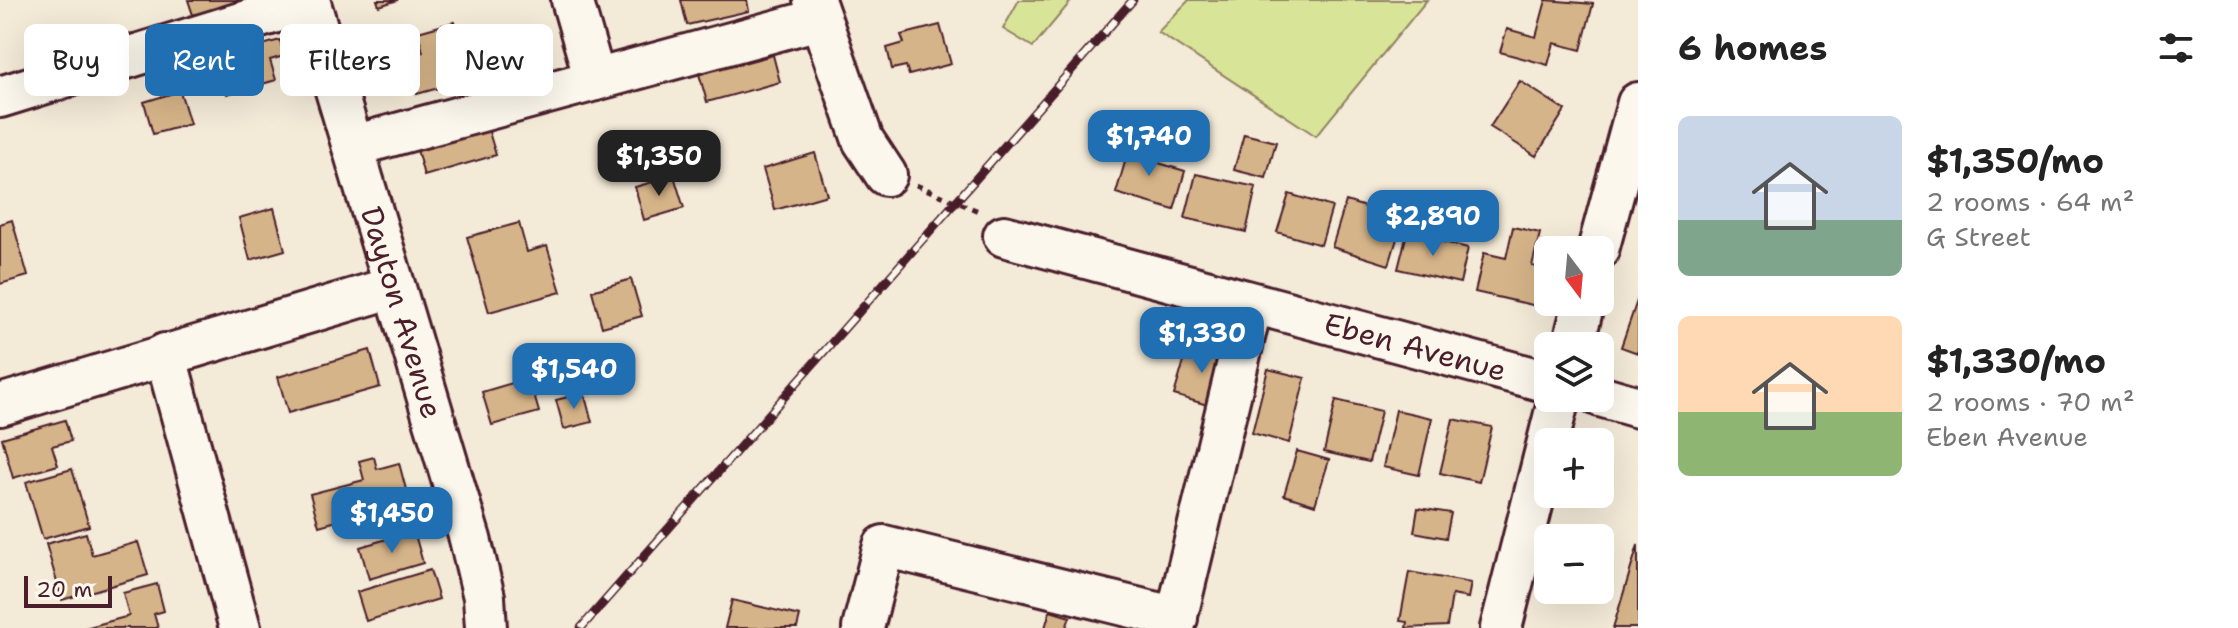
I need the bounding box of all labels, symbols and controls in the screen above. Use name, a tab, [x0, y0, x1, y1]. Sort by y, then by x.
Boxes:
chip: Buy	[24, 24, 129, 96]
chip: Rent	[145, 24, 264, 96]
chip: Filters	[280, 24, 420, 96]
chip: New	[436, 24, 553, 96]
text: 6 homes	[1678, 25, 1827, 71]
icon: filters	[2154, 26, 2198, 70]
pin: $1,740	[1084, 110, 1214, 178]
text: $1,740	[1106, 118, 1192, 153]
pin: $1,350	[594, 130, 724, 198]
text: $1,350	[616, 138, 702, 173]
text: $1,350/mo	[1926, 138, 2104, 184]
icon: home	[1742, 148, 1838, 244]
text: 2 rooms · 64 m²	[1926, 184, 2134, 219]
pin: $2,890	[1368, 190, 1498, 258]
text: $2,890	[1385, 198, 1481, 233]
street label: Dayton Avenue	[351, 202, 453, 423]
text: G Street	[1926, 219, 2031, 254]
north arrow	[1534, 236, 1614, 316]
map controls	[1534, 236, 1614, 604]
street label: Eben Avenue	[1320, 302, 1511, 390]
pin: $1,330	[1137, 307, 1267, 375]
text: $1,330	[1158, 315, 1246, 350]
button: layers	[1534, 332, 1614, 412]
text: $1,330/mo	[1926, 338, 2106, 384]
pin: $1,540	[509, 343, 639, 411]
icon: home	[1742, 348, 1838, 444]
text: $1,540	[530, 351, 618, 386]
text: 2 rooms · 70 m²	[1926, 384, 2135, 419]
text: Eben Avenue	[1926, 419, 2088, 454]
button: +	[1534, 428, 1614, 508]
pin: $1,450	[327, 487, 457, 555]
text: $1,450	[349, 495, 435, 530]
button: −	[1534, 524, 1614, 604]
scale bar	[24, 572, 112, 608]
text: 20 m	[36, 575, 93, 604]

